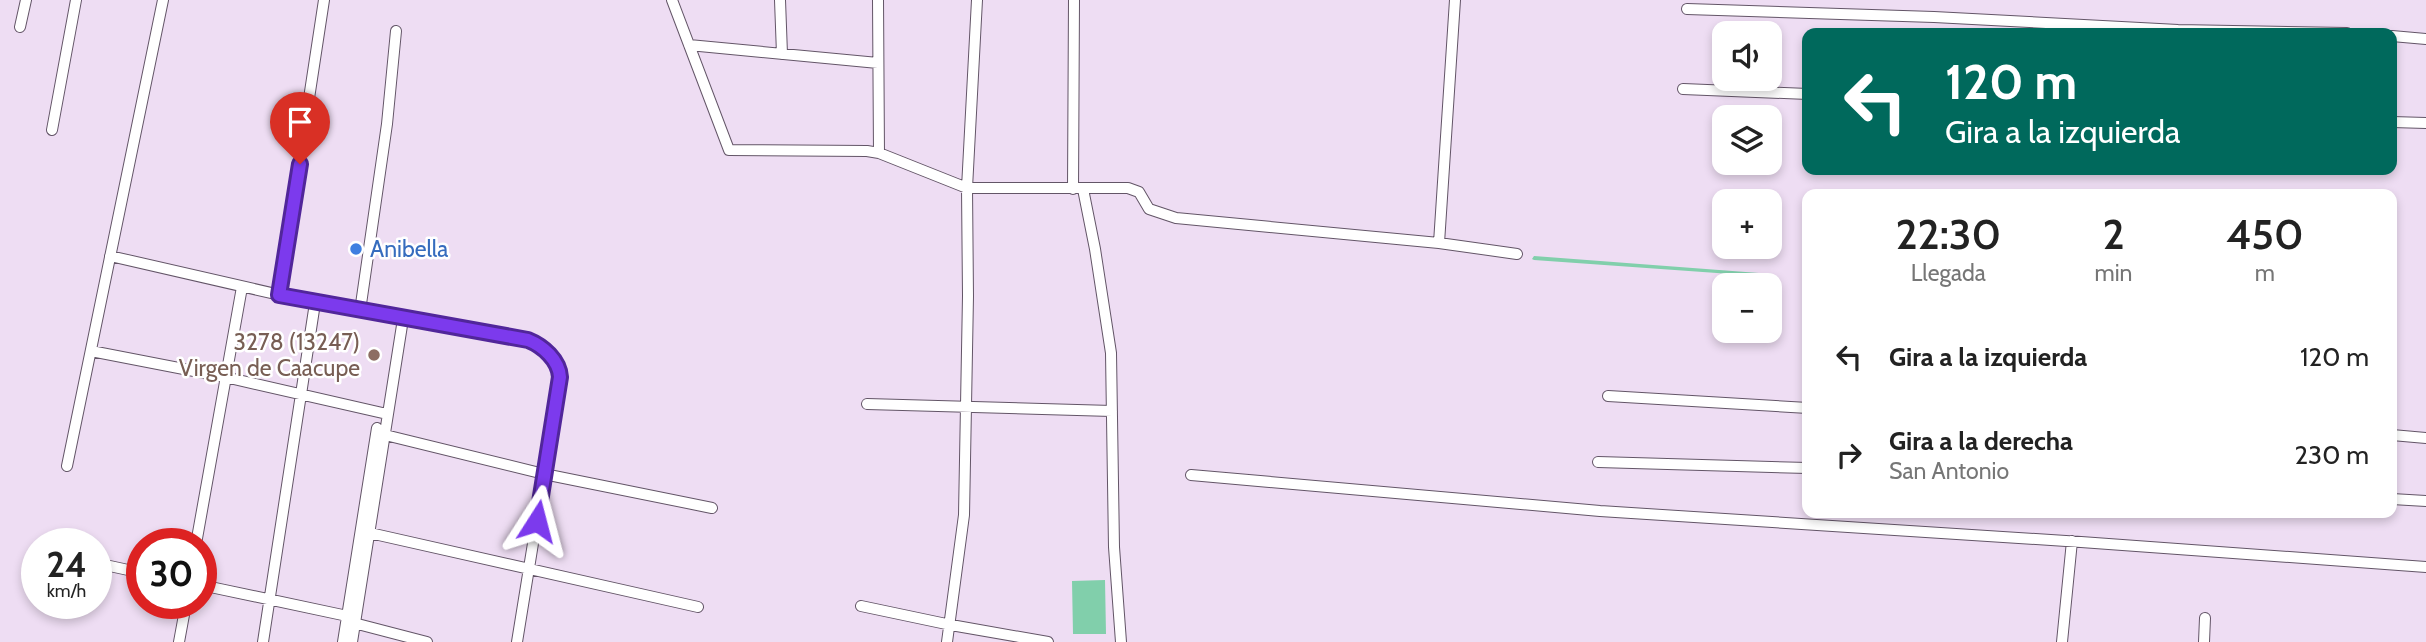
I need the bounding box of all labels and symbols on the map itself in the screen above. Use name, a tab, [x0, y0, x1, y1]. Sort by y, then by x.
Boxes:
pin	[270, 92, 330, 164]
place label: Anibella	[370, 235, 448, 263]
marker: Anibella	[348, 241, 364, 257]
place label: 3278 (13247) Virgen de Caacupe	[179, 328, 360, 382]
marker: 3278 (13247) Virgen de Caacupe	[366, 347, 382, 363]
position arrow	[500, 484, 574, 558]
speed limit sign: 30	[126, 528, 217, 619]

